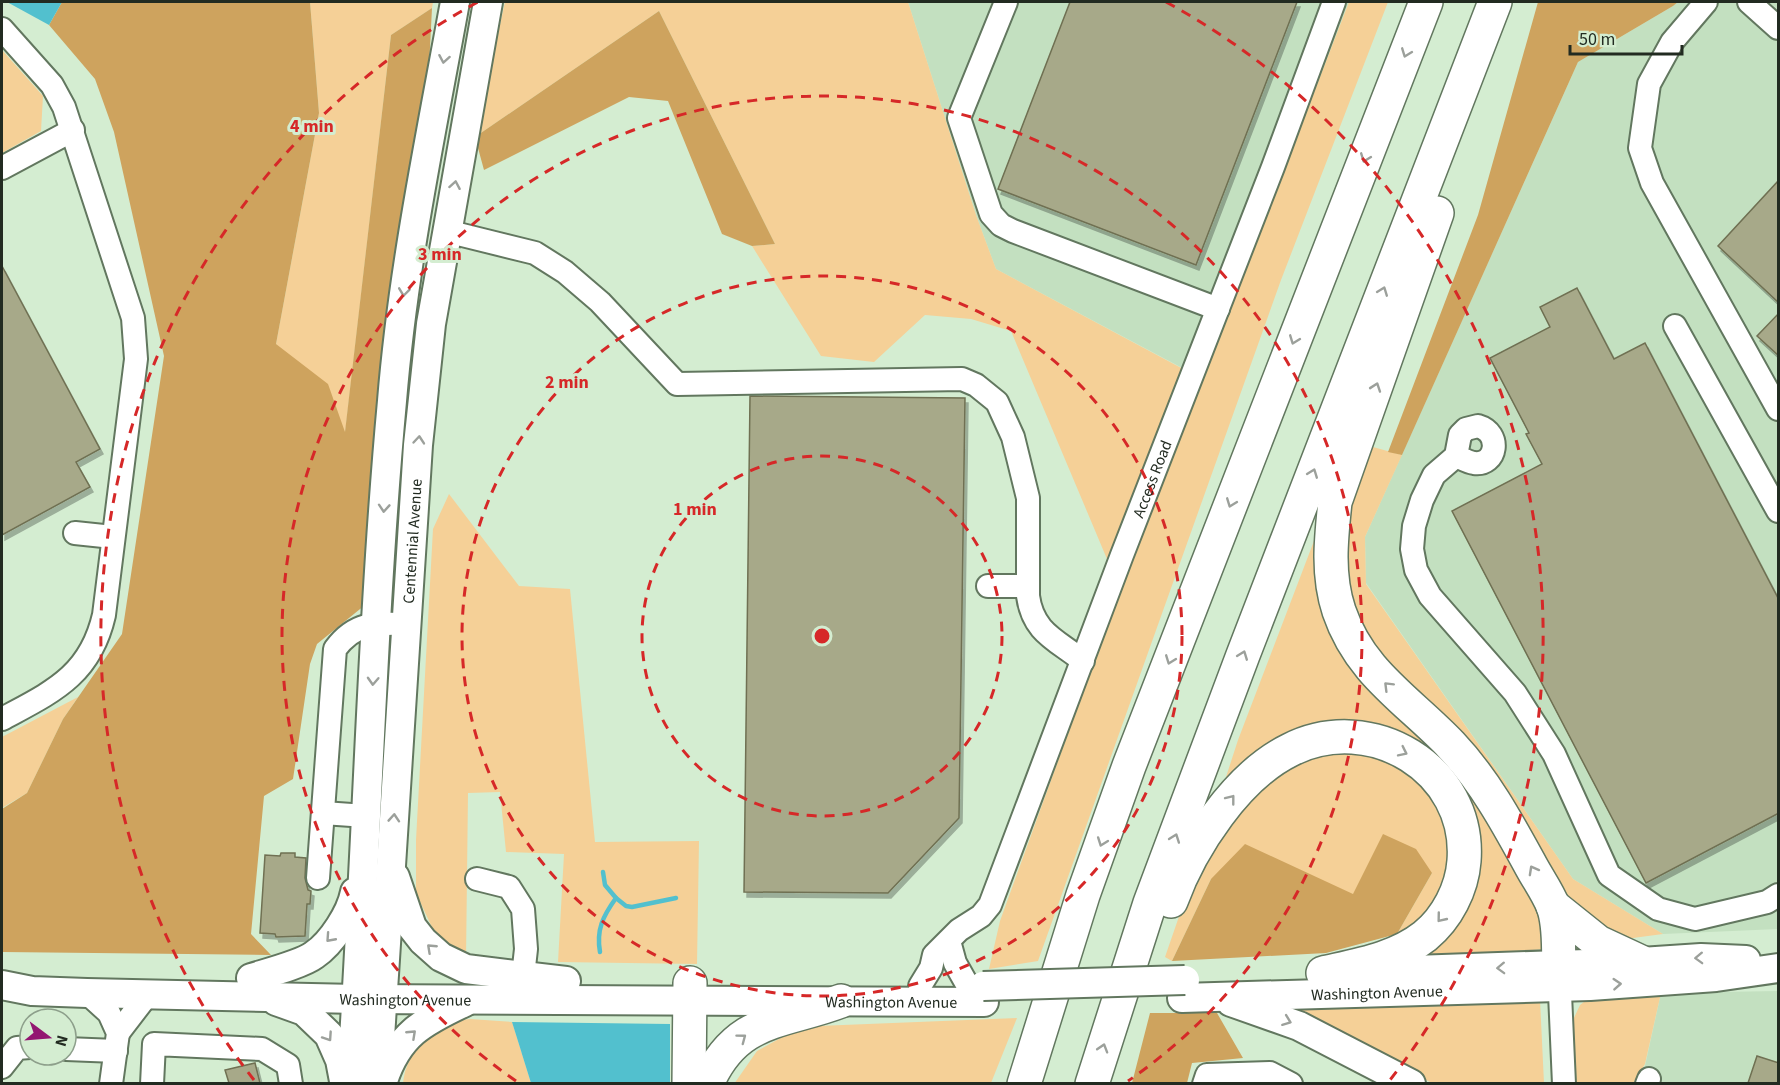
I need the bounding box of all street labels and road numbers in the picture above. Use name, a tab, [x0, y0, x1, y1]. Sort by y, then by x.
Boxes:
street label: Access Road	[1128, 437, 1178, 521]
street label: Centennial Avenue	[398, 478, 428, 604]
street label: Washington Avenue	[1311, 980, 1443, 1006]
street label: Washington Avenue	[339, 989, 471, 1012]
street label: Washington Avenue	[825, 991, 957, 1014]

